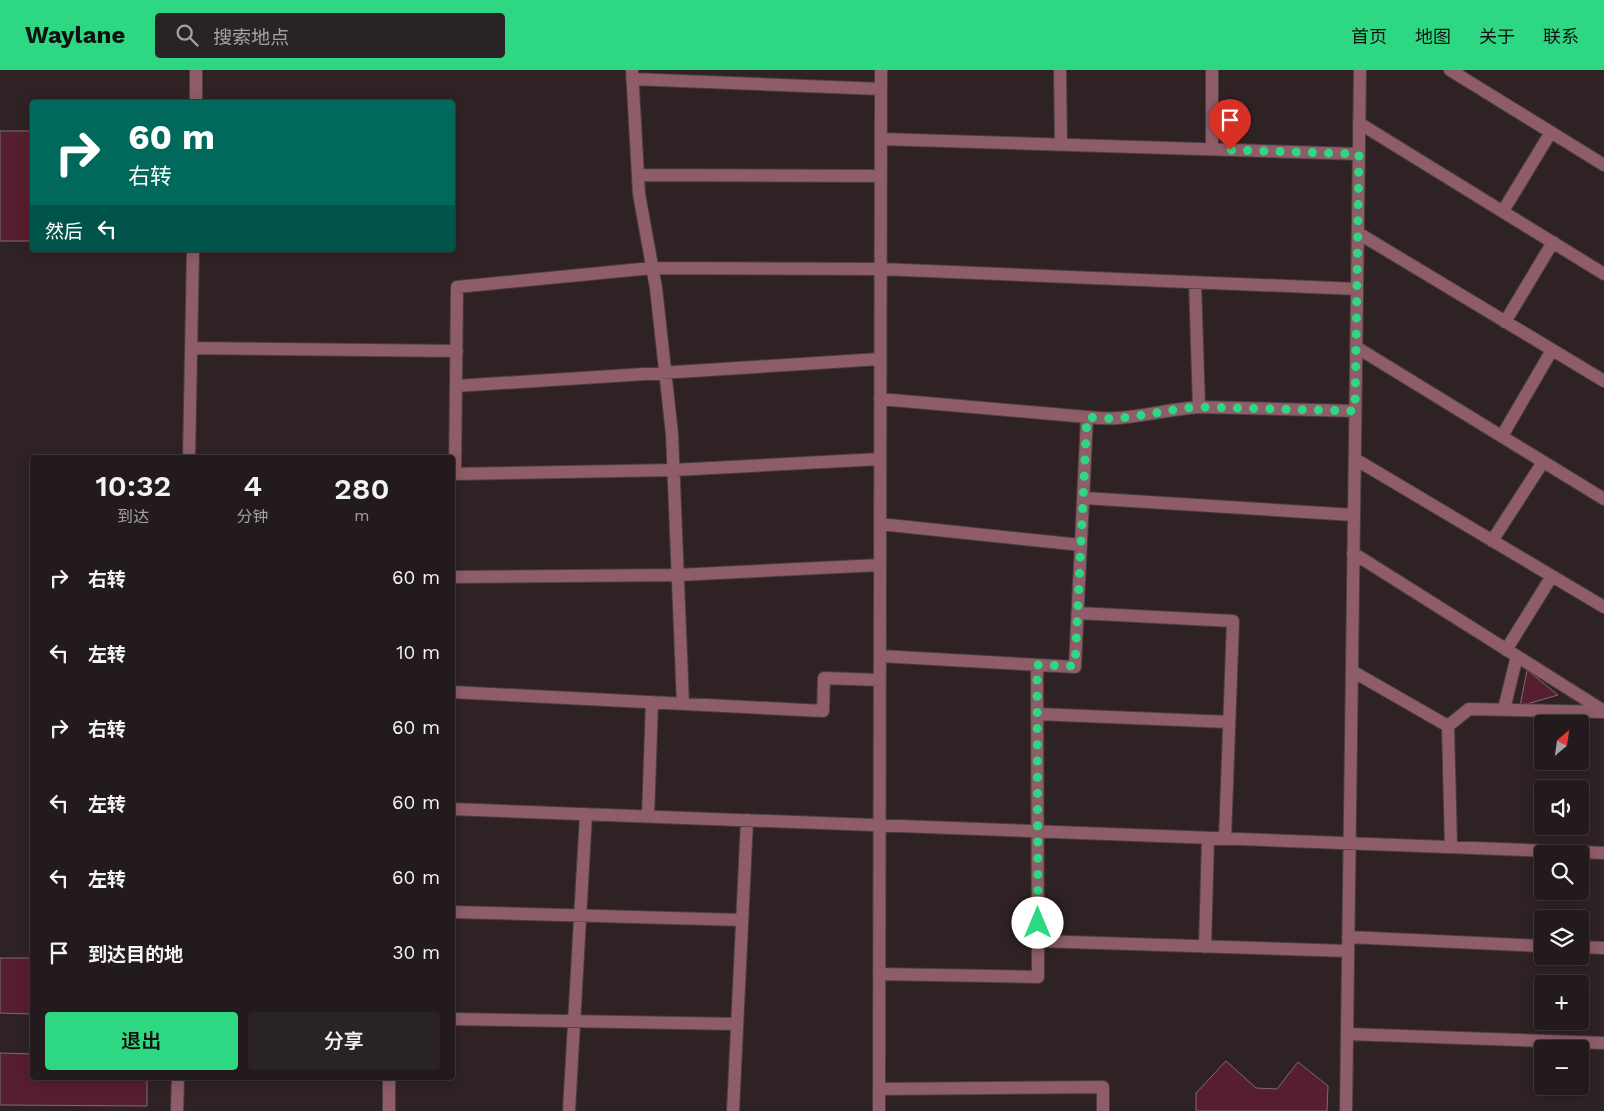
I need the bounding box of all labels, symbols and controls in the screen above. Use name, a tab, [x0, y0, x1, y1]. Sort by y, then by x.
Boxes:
search box	[155, 13, 505, 58]
text: Waylane	[25, 21, 125, 49]
icon: search	[173, 21, 201, 49]
text: 搜索地点	[213, 26, 289, 49]
text: 首页	[1351, 26, 1387, 47]
text: 地图	[1415, 26, 1451, 47]
text: 关于	[1479, 26, 1515, 47]
text: 联系	[1543, 26, 1579, 47]
pin	[1209, 99, 1251, 150]
icon: arrive	[1216, 106, 1244, 134]
text: 60 m	[128, 116, 215, 158]
icon: right	[45, 120, 110, 185]
text: 右转	[128, 164, 172, 189]
icon: left	[93, 215, 121, 243]
text: 然后	[45, 220, 83, 243]
text: 10:32	[95, 468, 171, 503]
text: 4	[243, 468, 262, 503]
text: 280	[334, 471, 390, 506]
text: m	[354, 506, 369, 525]
text: 到达	[117, 507, 149, 526]
text: 分钟	[237, 507, 269, 526]
icon: right	[45, 564, 73, 592]
text: 60 m	[392, 566, 440, 589]
text: 右转	[88, 568, 126, 591]
icon: left	[45, 639, 73, 667]
text: 10 m	[396, 641, 440, 664]
text: 左转	[88, 643, 126, 666]
icon: right	[45, 714, 73, 742]
north arrow	[1534, 715, 1589, 770]
map controls	[1534, 715, 1589, 1095]
text: 60 m	[392, 716, 440, 739]
text: 右转	[88, 718, 126, 741]
button: sound	[1534, 780, 1589, 835]
icon: left	[45, 789, 73, 817]
text: 60 m	[392, 791, 440, 814]
text: 左转	[88, 793, 126, 816]
button: search	[1534, 845, 1589, 900]
icon: left	[45, 864, 73, 892]
text: 60 m	[392, 866, 440, 889]
text: 左转	[88, 868, 126, 891]
position arrow	[1011, 896, 1063, 948]
button: layers	[1534, 910, 1589, 965]
icon: arrive	[45, 939, 73, 967]
text: 30 m	[393, 941, 440, 964]
text: 到达目的地	[88, 943, 183, 966]
button: +	[1534, 975, 1589, 1030]
button: 退出	[45, 1012, 238, 1070]
button: 分享	[248, 1012, 440, 1070]
button: −	[1534, 1040, 1589, 1095]

